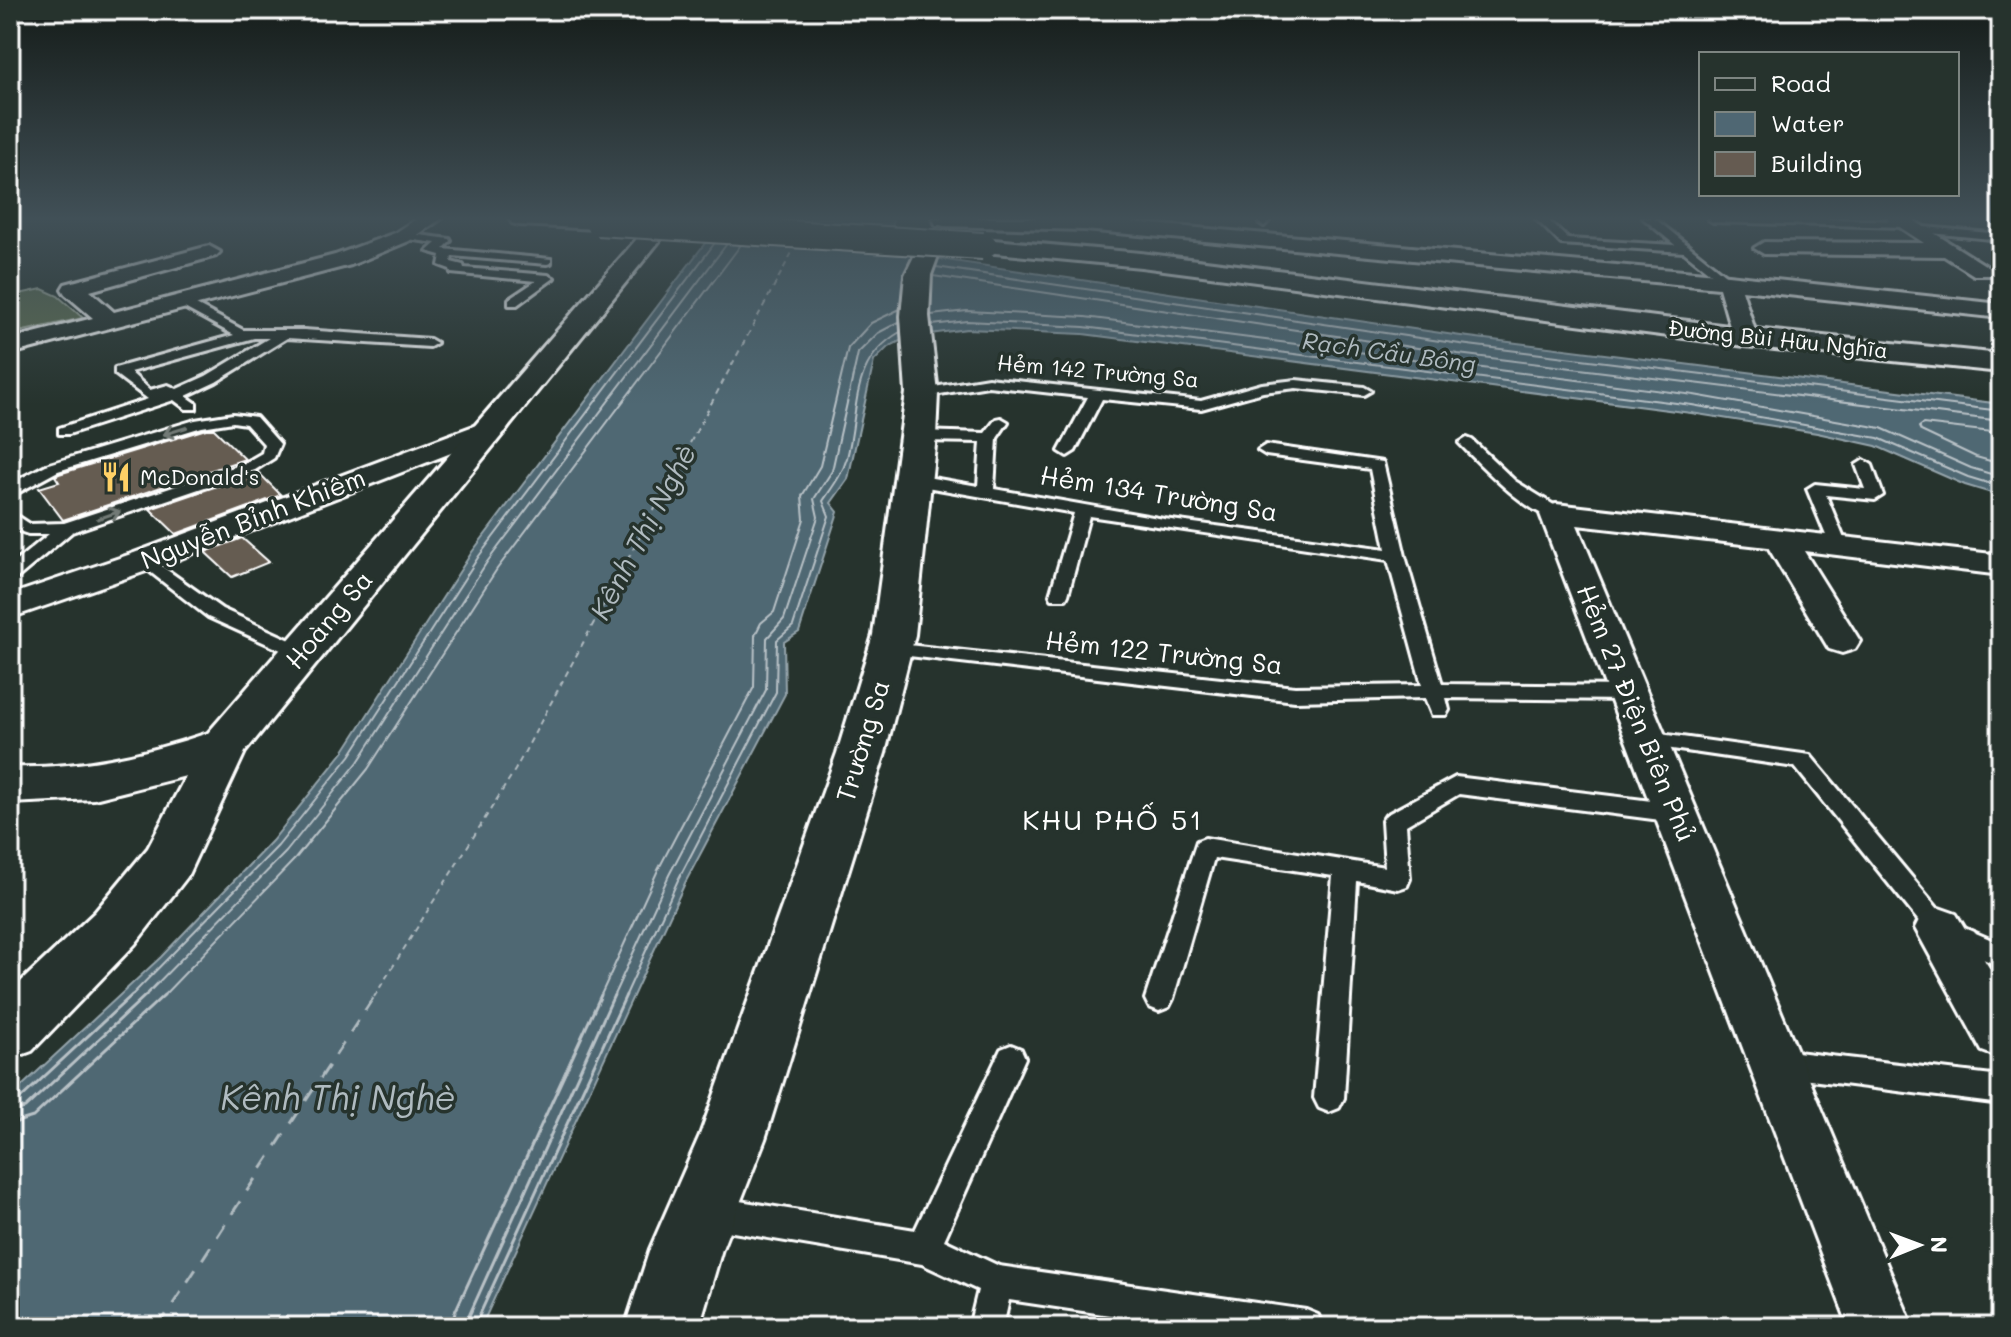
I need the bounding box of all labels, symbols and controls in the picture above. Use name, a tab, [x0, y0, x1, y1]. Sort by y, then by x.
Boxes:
legend	[1699, 52, 1959, 196]
text: Road	[1771, 67, 1831, 98]
text: Water	[1771, 107, 1845, 138]
text: Building	[1771, 147, 1862, 178]
street label: Đường Bùi Hữu Nghĩa	[1667, 313, 1890, 364]
water label: Rạch Cầu Bông	[1300, 324, 1478, 379]
street label: Hẻm 142 Trường Sa	[996, 347, 1200, 394]
one-way arrow	[163, 424, 189, 439]
water label: Kênh Thị Nghè	[581, 438, 703, 625]
street label: Hẻm 134 Trường Sa	[1038, 457, 1280, 529]
restaurant icon: McDonald's	[99, 460, 133, 494]
street label: Nguyễn Bỉnh Khiêm	[136, 460, 370, 577]
place label: McDonald's	[140, 462, 260, 491]
one-way arrow	[96, 506, 121, 521]
street label: Hoàng Sa	[277, 563, 379, 676]
street label: Hẻm 27 Điện Biên Phủ	[1570, 579, 1704, 846]
street label: Hẻm 122 Trường Sa	[1044, 623, 1284, 681]
street label: Trường Sa	[827, 676, 897, 806]
district label: KHU PHỐ 51	[1022, 801, 1204, 837]
water label: Kênh Thị Nghè	[220, 1074, 456, 1119]
north arrow	[1879, 1205, 1959, 1285]
text: N	[1925, 1236, 1954, 1253]

